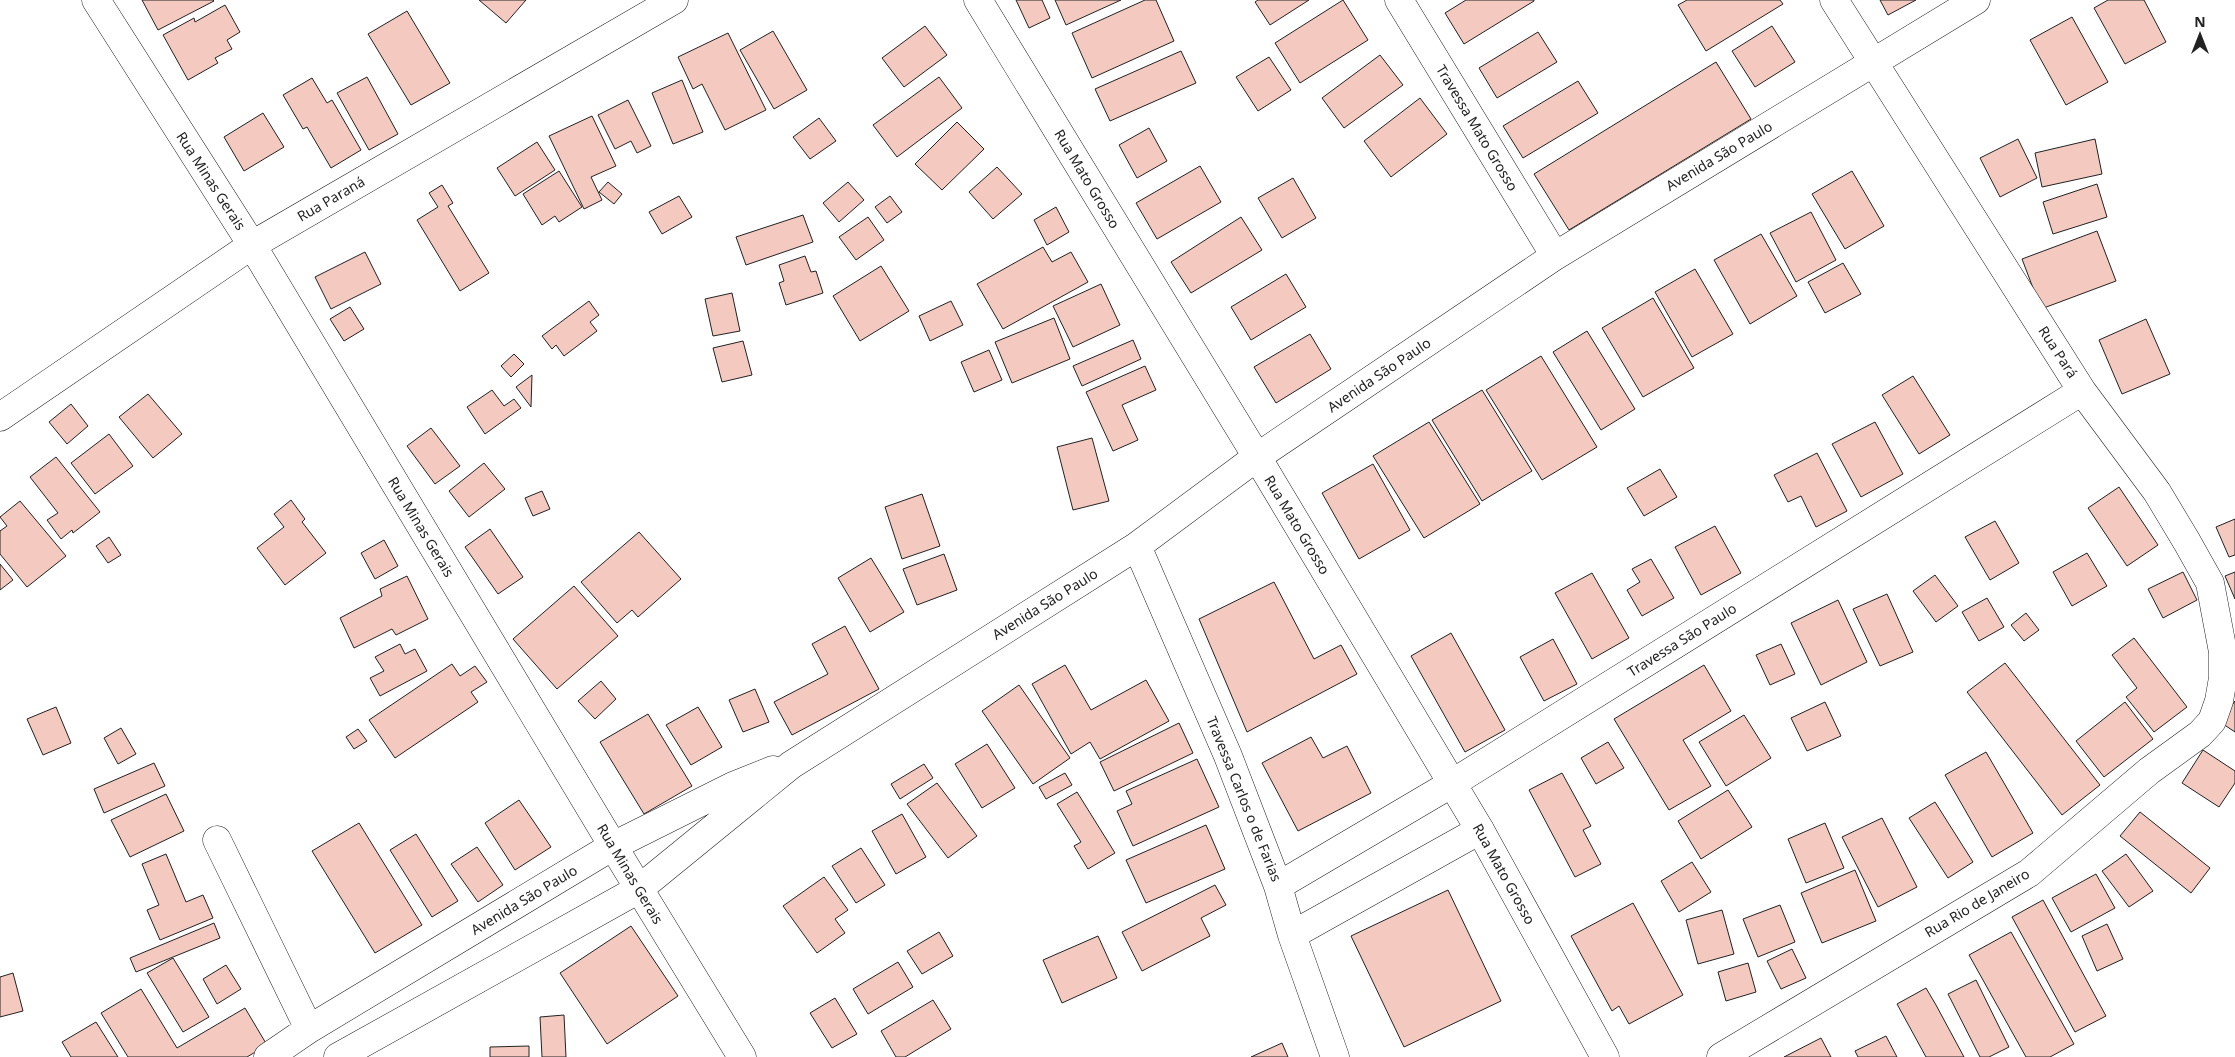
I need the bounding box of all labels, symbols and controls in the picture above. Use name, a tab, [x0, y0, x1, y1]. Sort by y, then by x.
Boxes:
north arrow	[2175, 10, 2225, 60]
text: N	[2194, 12, 2206, 31]
street label: Travessa Mato Grosso	[1432, 61, 1523, 194]
street label: Avenida São Paulo	[1662, 116, 1776, 195]
street label: Rua Mato Grosso	[1050, 126, 1125, 232]
street label: Rua Minas Gerais	[172, 128, 251, 234]
street label: Rua Paraná	[294, 172, 368, 226]
street label: Rua Pará	[2035, 322, 2082, 381]
street label: Avenida São Paulo	[1323, 333, 1434, 416]
street label: Rua Mato Grosso	[1260, 472, 1335, 578]
street label: Rua Minas Gerais	[384, 473, 459, 581]
street label: Avenida São Paulo	[988, 563, 1101, 644]
street label: Travessa São Paulo	[1624, 598, 1740, 681]
street label: Travessa Carlos o de Farias	[1203, 713, 1286, 885]
street label: Rua Minas Gerais	[593, 820, 668, 928]
street label: Rua Mato Grosso	[1469, 820, 1540, 928]
street label: Avenida São Paulo	[467, 860, 581, 939]
street label: Rua Rio de Janeiro	[1921, 864, 2033, 941]

